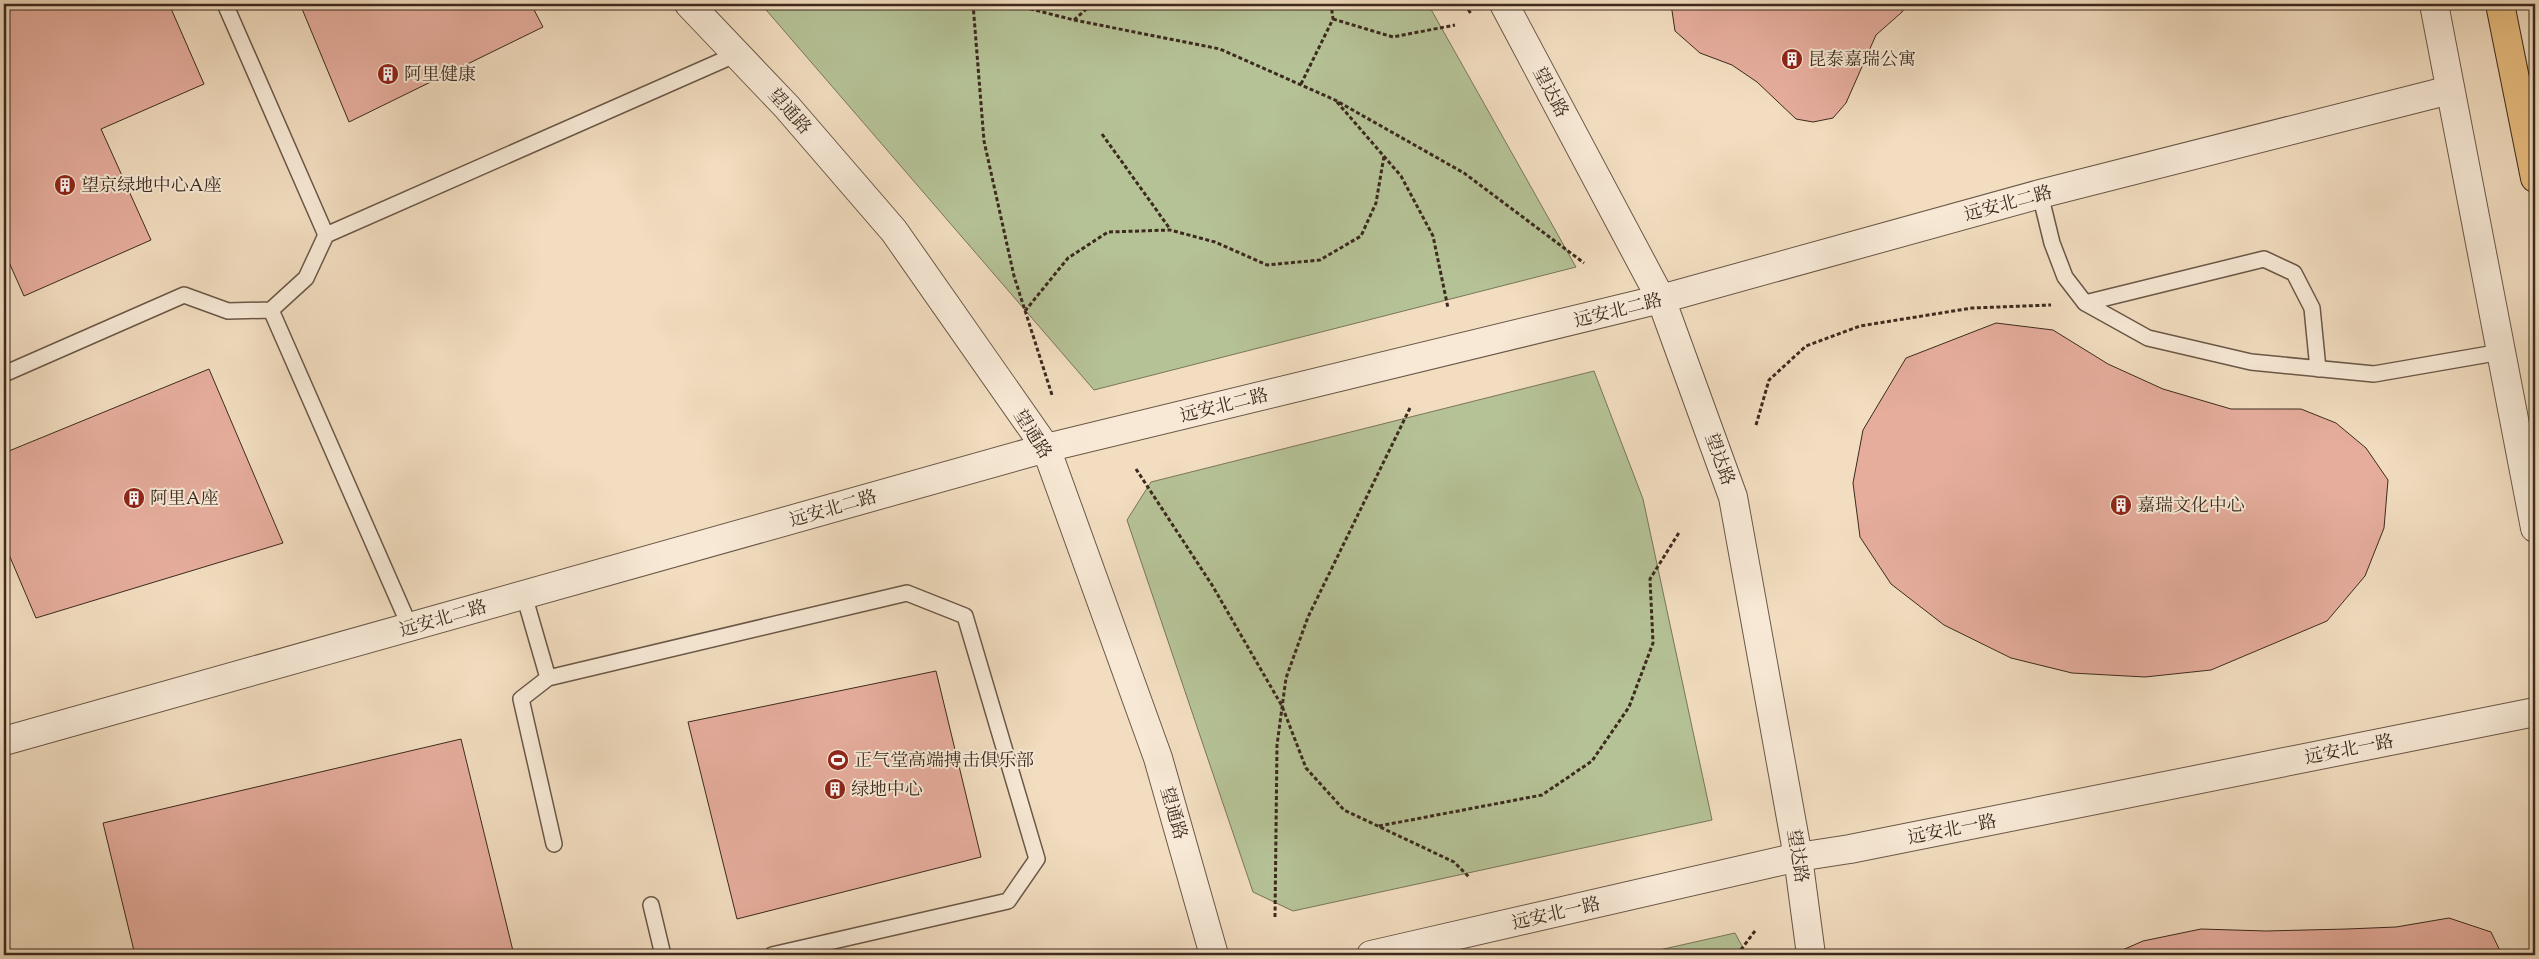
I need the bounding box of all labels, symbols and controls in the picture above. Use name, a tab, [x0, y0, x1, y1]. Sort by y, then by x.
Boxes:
building icon: 昆泰嘉瑞公寓	[1780, 47, 1804, 71]
place label: 昆泰嘉瑞公寓	[1808, 48, 1916, 74]
building icon: 阿里健康	[376, 62, 400, 86]
place label: 阿里健康	[404, 63, 476, 89]
street label: 望达路	[1525, 63, 1573, 123]
street label: 望通路	[761, 84, 816, 141]
building icon: 望京绿地中心A座	[53, 173, 77, 197]
place label: 望京绿地中心A座	[81, 174, 222, 200]
street label: 远安北二路	[1962, 181, 2055, 229]
street label: 远安北二路	[1572, 288, 1665, 335]
street label: 远安北二路	[1178, 383, 1271, 430]
street label: 望通路	[1006, 405, 1057, 465]
street label: 望达路	[1697, 430, 1740, 490]
street label: 远安北二路	[787, 485, 880, 535]
building icon: 阿里A座	[122, 486, 146, 510]
place label: 阿里A座	[150, 487, 219, 513]
building icon: 嘉瑞文化中心	[2109, 493, 2133, 517]
place label: 嘉瑞文化中心	[2137, 494, 2245, 520]
street label: 远安北二路	[397, 595, 490, 645]
street label: 远安北一路	[2303, 730, 2396, 772]
sports icon: 正气堂高端搏击俱乐部	[826, 748, 850, 772]
place label: 正气堂高端搏击俱乐部	[854, 749, 1034, 775]
building icon: 绿地中心	[823, 777, 847, 801]
place label: 绿地中心	[851, 778, 923, 804]
street label: 望通路	[1152, 784, 1192, 843]
street label: 远安北一路	[1906, 810, 1999, 852]
street label: 望达路	[1779, 828, 1813, 885]
street label: 远安北一路	[1510, 892, 1603, 938]

